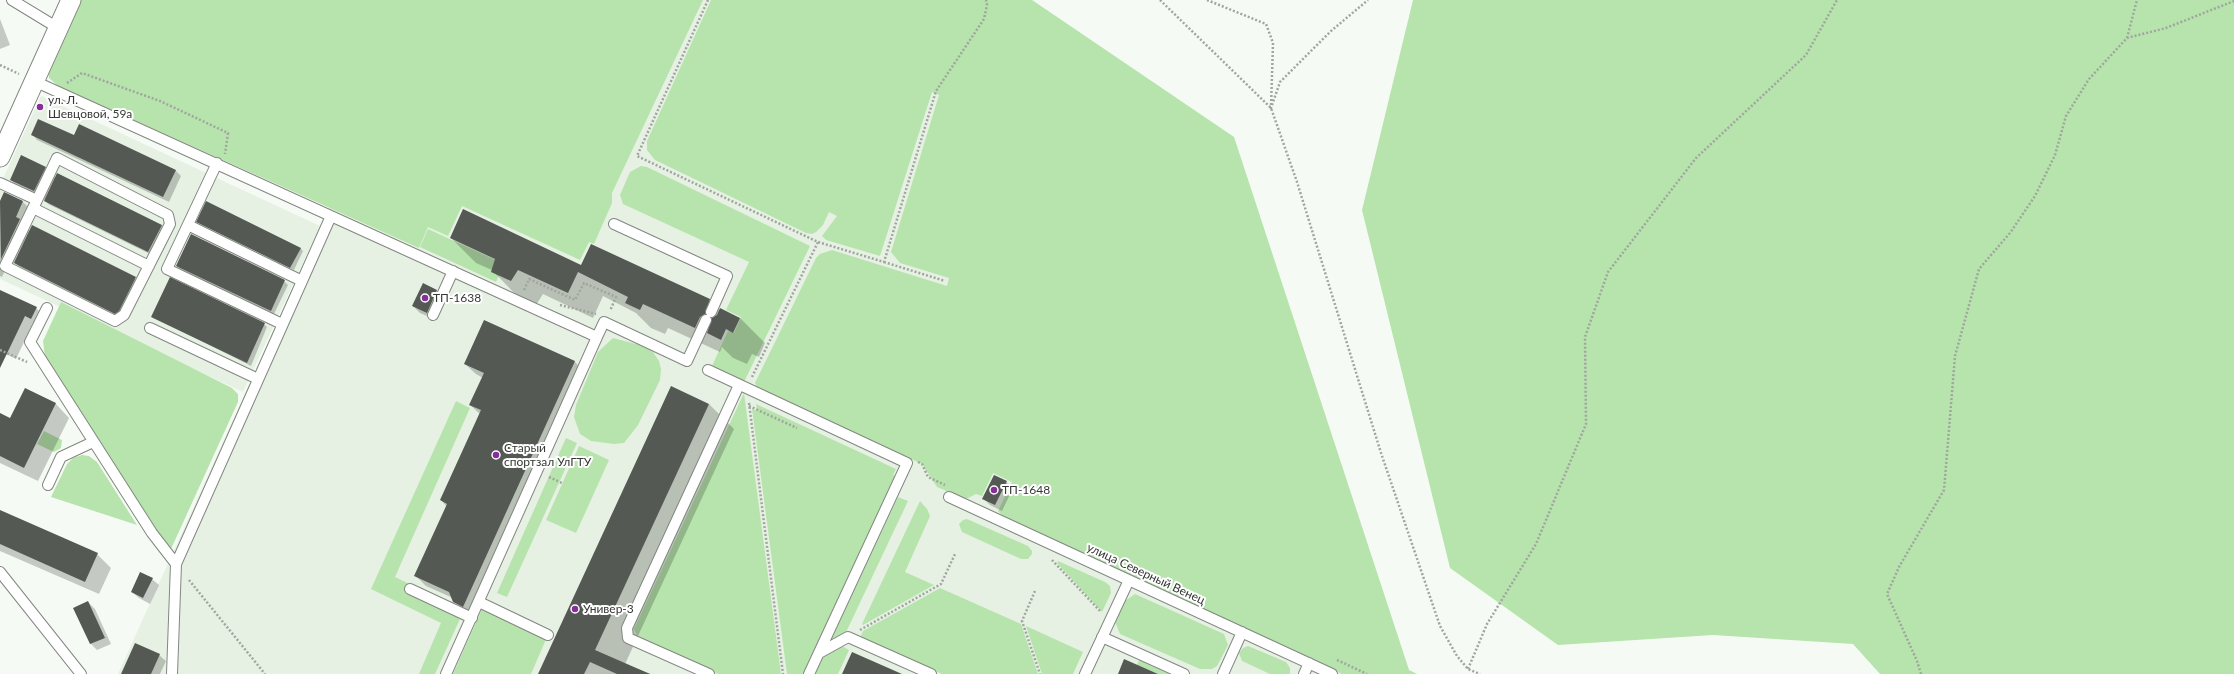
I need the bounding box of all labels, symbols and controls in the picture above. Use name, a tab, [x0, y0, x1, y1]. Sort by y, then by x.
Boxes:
place label: ул. Л. Шевцовой, 59а	[48, 93, 132, 121]
marker: ул. Л. Шевцовой, 59а	[35, 102, 45, 112]
place label: ТП-1638	[433, 291, 481, 305]
marker: ТП-1638	[420, 293, 430, 303]
place label: Старый спортзал УлГТУ	[504, 441, 591, 469]
marker: Старый спортзал УлГТУ	[491, 450, 501, 460]
place label: ТП-1648	[1002, 483, 1050, 497]
marker: ТП-1648	[989, 485, 999, 495]
street label: улица Северный Венец	[1085, 540, 1207, 608]
place label: Универ-3	[583, 602, 634, 616]
marker: Универ-3	[570, 604, 580, 614]

